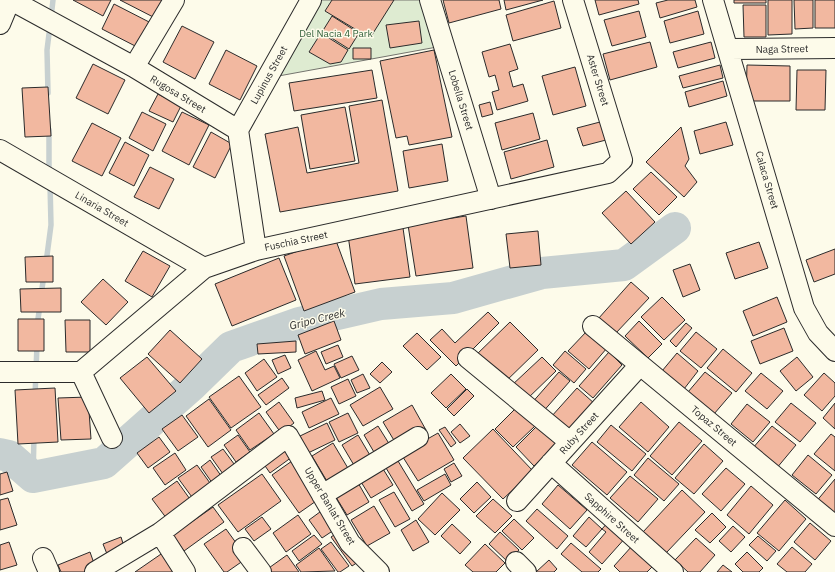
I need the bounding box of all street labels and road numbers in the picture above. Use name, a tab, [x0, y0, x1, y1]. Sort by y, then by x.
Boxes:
street label: Naga Street	[755, 42, 809, 56]
street label: Lupinus Street	[248, 43, 291, 107]
street label: Aster Street	[584, 52, 612, 108]
street label: Lobella Street	[446, 68, 476, 132]
street label: Rugosa Street	[148, 72, 209, 116]
street label: Calaca Street	[753, 149, 782, 211]
street label: Linaria Street	[73, 188, 132, 230]
street label: Fuschia Street	[263, 228, 329, 254]
street label: Topaz Street	[688, 403, 740, 449]
street label: Ruby Street	[557, 409, 602, 457]
street label: Upper Banlat Street	[302, 465, 359, 548]
street label: Sapphire Street	[582, 490, 643, 547]

